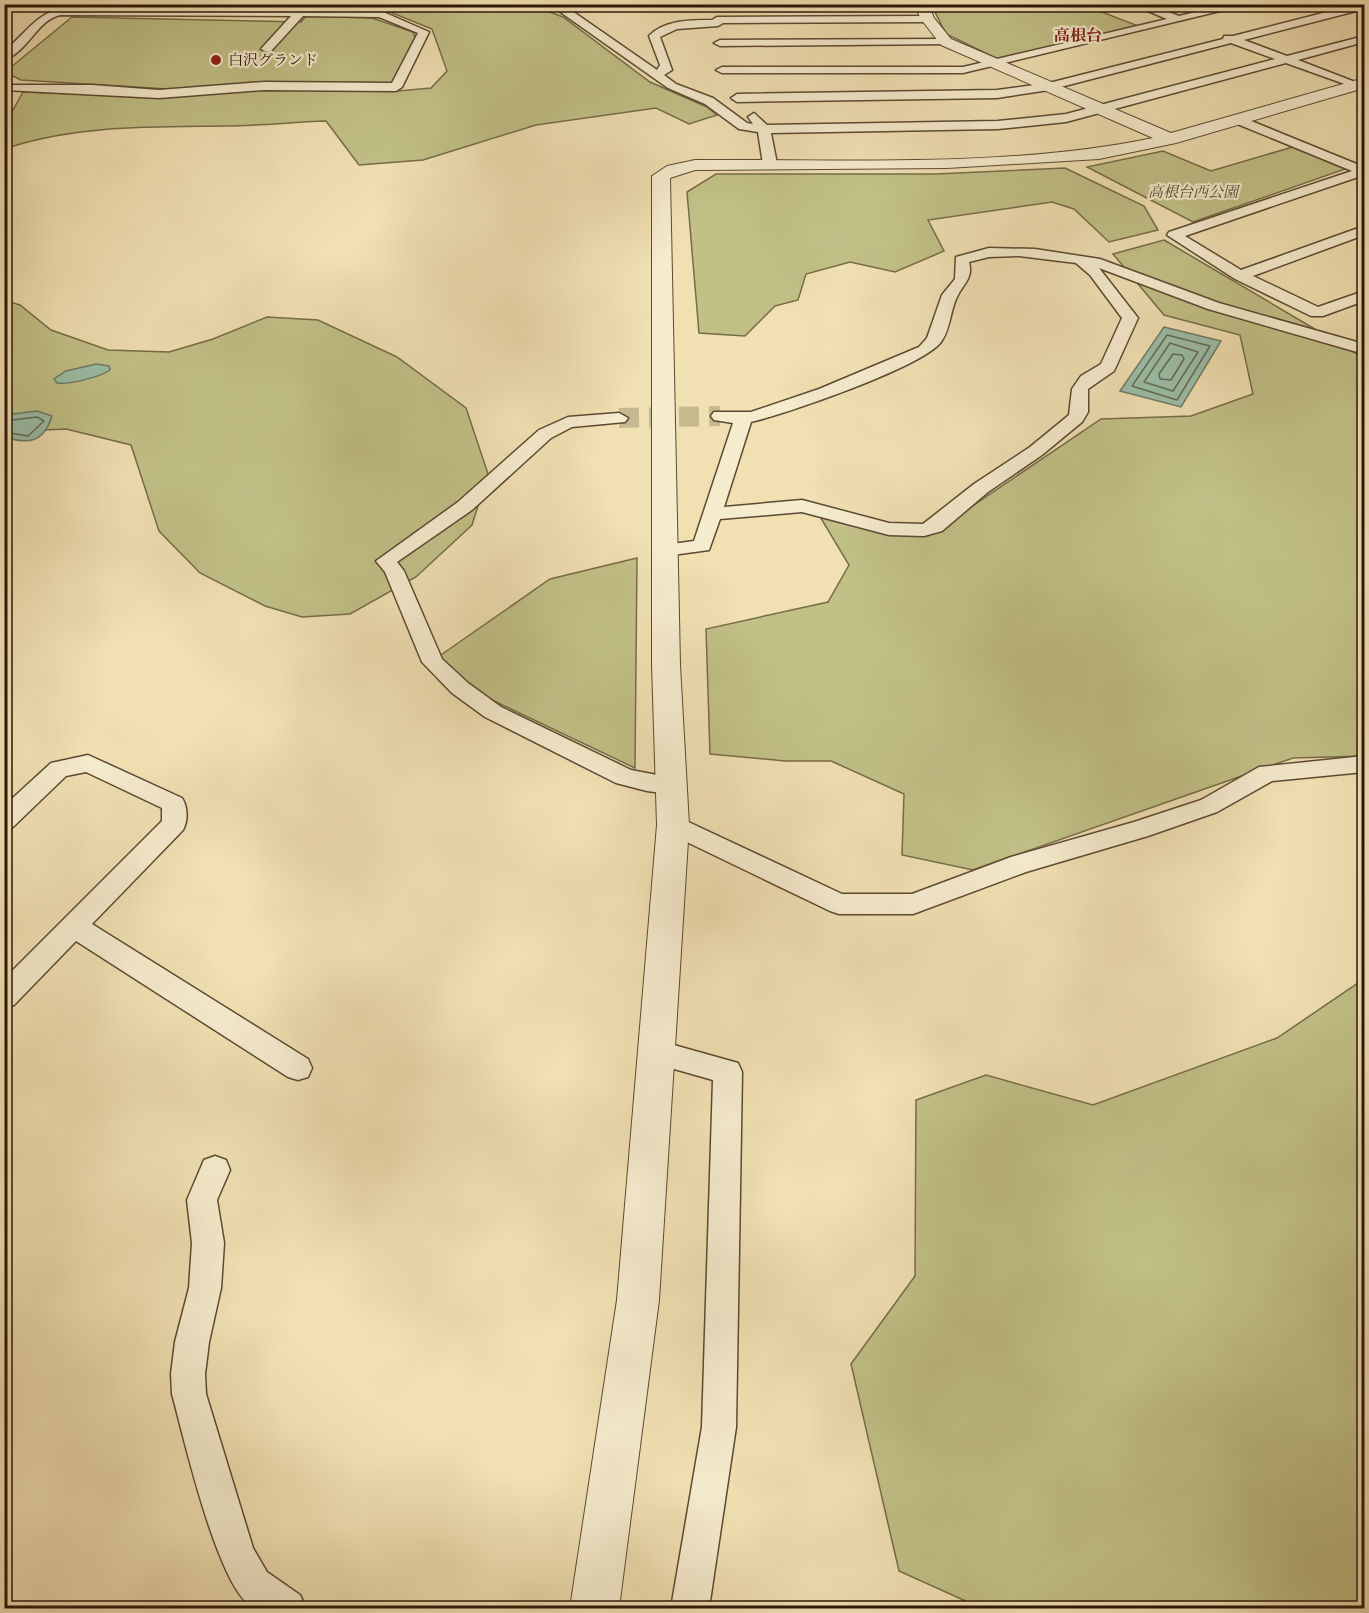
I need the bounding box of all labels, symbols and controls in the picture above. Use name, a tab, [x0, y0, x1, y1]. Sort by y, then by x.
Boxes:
district label: 高根台	[1054, 26, 1102, 48]
place label: 白沢グランド	[228, 51, 318, 72]
marker: 白沢グランド	[209, 53, 223, 67]
park label: 高根台西公園	[1148, 183, 1241, 204]

